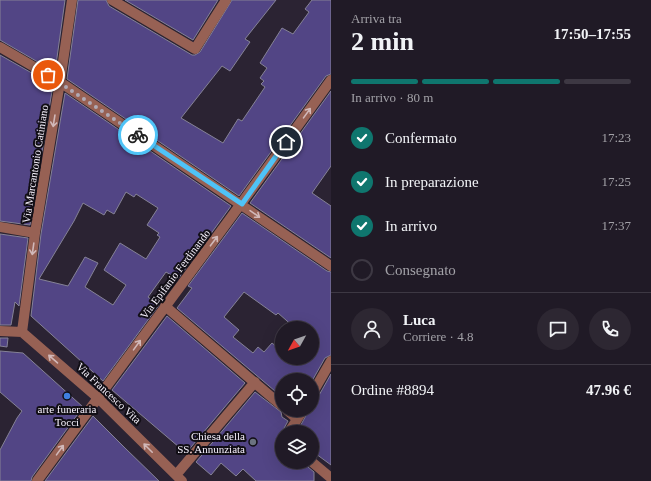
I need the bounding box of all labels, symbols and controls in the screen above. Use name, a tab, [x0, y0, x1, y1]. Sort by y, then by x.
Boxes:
text: Arriva tra	[351, 11, 402, 26]
text: 17:50–17:55	[554, 26, 631, 42]
text: 2 min	[351, 27, 414, 56]
pin	[31, 58, 65, 92]
icon: bag	[37, 64, 59, 86]
text: In arrivo · 80 m	[351, 90, 433, 105]
street label: Via Marcantonio Catiniano	[20, 103, 50, 224]
one-way arrow	[303, 108, 312, 119]
one-way arrow	[50, 114, 58, 127]
courier	[118, 115, 158, 155]
icon: bike	[127, 124, 149, 146]
pin	[269, 125, 303, 159]
icon: check	[351, 127, 373, 149]
text: Confermato	[385, 130, 457, 146]
text: 17:23	[601, 130, 631, 145]
icon: home	[275, 131, 297, 153]
icon: check	[351, 171, 373, 193]
text: In preparazione	[385, 174, 479, 190]
text: 17:25	[601, 174, 631, 189]
one-way arrow	[250, 210, 261, 218]
icon: check	[351, 215, 373, 237]
text: In arrivo	[385, 218, 437, 234]
text: 17:37	[601, 218, 631, 233]
street label: Via Epifanio Ferdinando	[137, 227, 213, 321]
one-way arrow	[210, 235, 219, 246]
one-way arrow	[29, 242, 37, 255]
text: Consegnato	[385, 262, 456, 278]
button: person	[351, 308, 393, 350]
button: chat	[537, 308, 579, 350]
button: phone	[589, 308, 631, 350]
text: Luca	[403, 312, 436, 328]
north arrow	[275, 321, 319, 365]
map controls	[275, 321, 319, 469]
text: Corriere · 4.8	[403, 329, 473, 344]
one-way arrow	[133, 339, 141, 350]
one-way arrow	[48, 355, 59, 364]
street label: Via Francesco Vita	[74, 360, 144, 426]
button: locate	[275, 373, 319, 417]
text: Ordine #8894	[351, 382, 434, 398]
text: 47.96 €	[586, 382, 631, 398]
marker: arte funeraria Tocci	[62, 391, 72, 401]
place label: arte funeraria Tocci	[38, 403, 97, 428]
button: layers	[275, 425, 319, 469]
place label: Chiesa della SS. Annunziata	[177, 430, 245, 455]
marker: Chiesa della SS. Annunziata	[248, 437, 258, 447]
one-way arrow	[143, 443, 153, 453]
one-way arrow	[56, 444, 64, 455]

